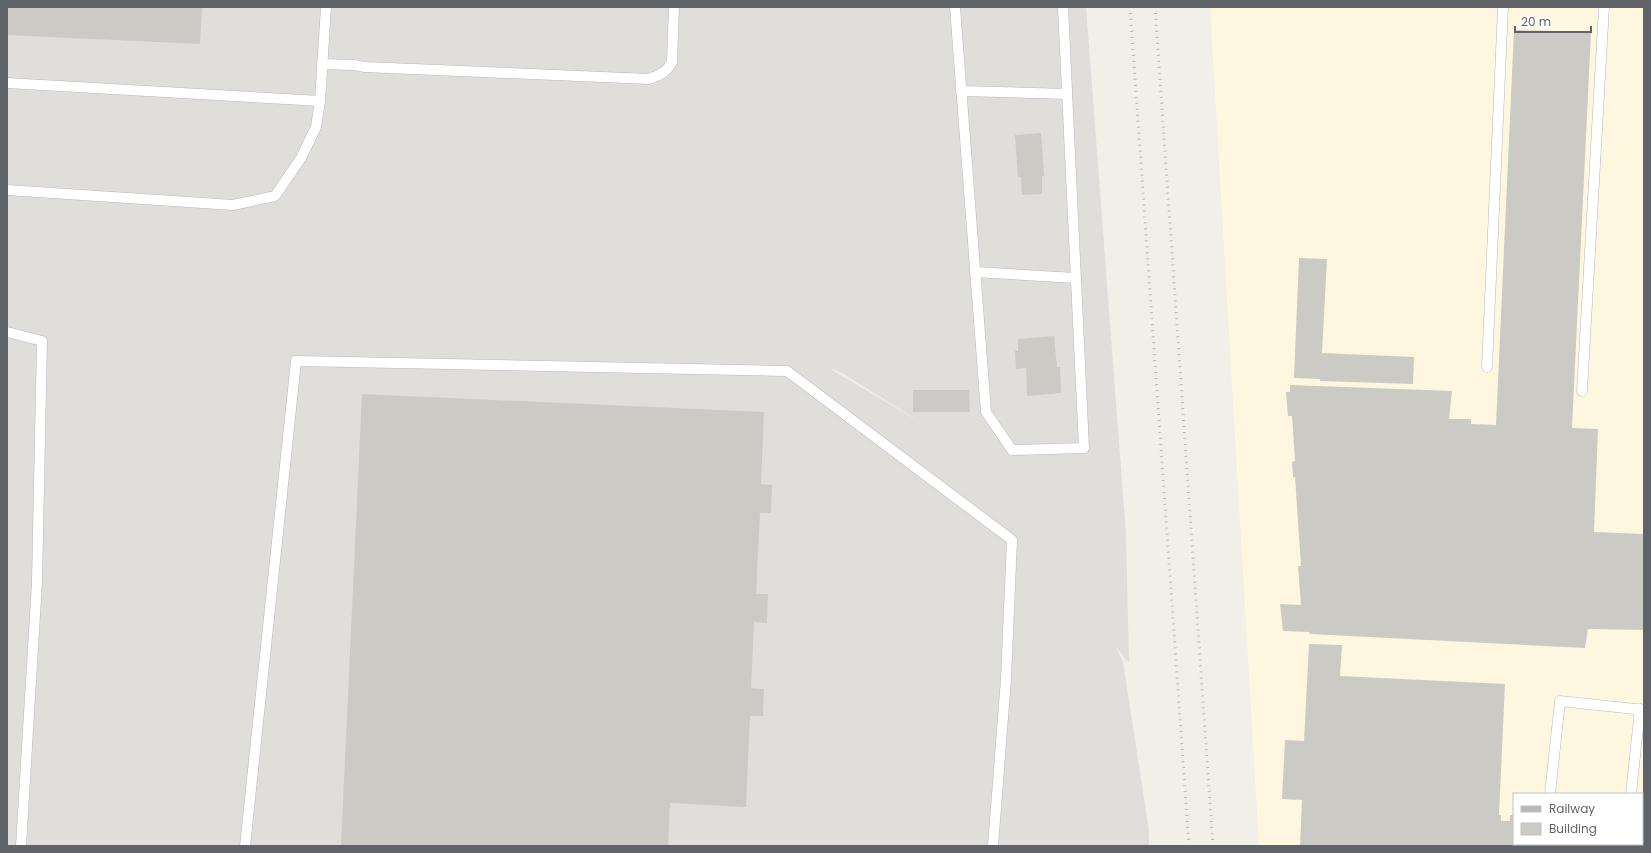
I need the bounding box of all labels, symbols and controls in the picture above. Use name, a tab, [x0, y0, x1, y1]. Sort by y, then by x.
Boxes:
scale bar	[1515, 8, 1591, 34]
text: 20 m	[1521, 13, 1551, 30]
legend	[1513, 793, 1643, 845]
text: Railway	[1549, 800, 1595, 817]
text: Building	[1549, 820, 1597, 837]

